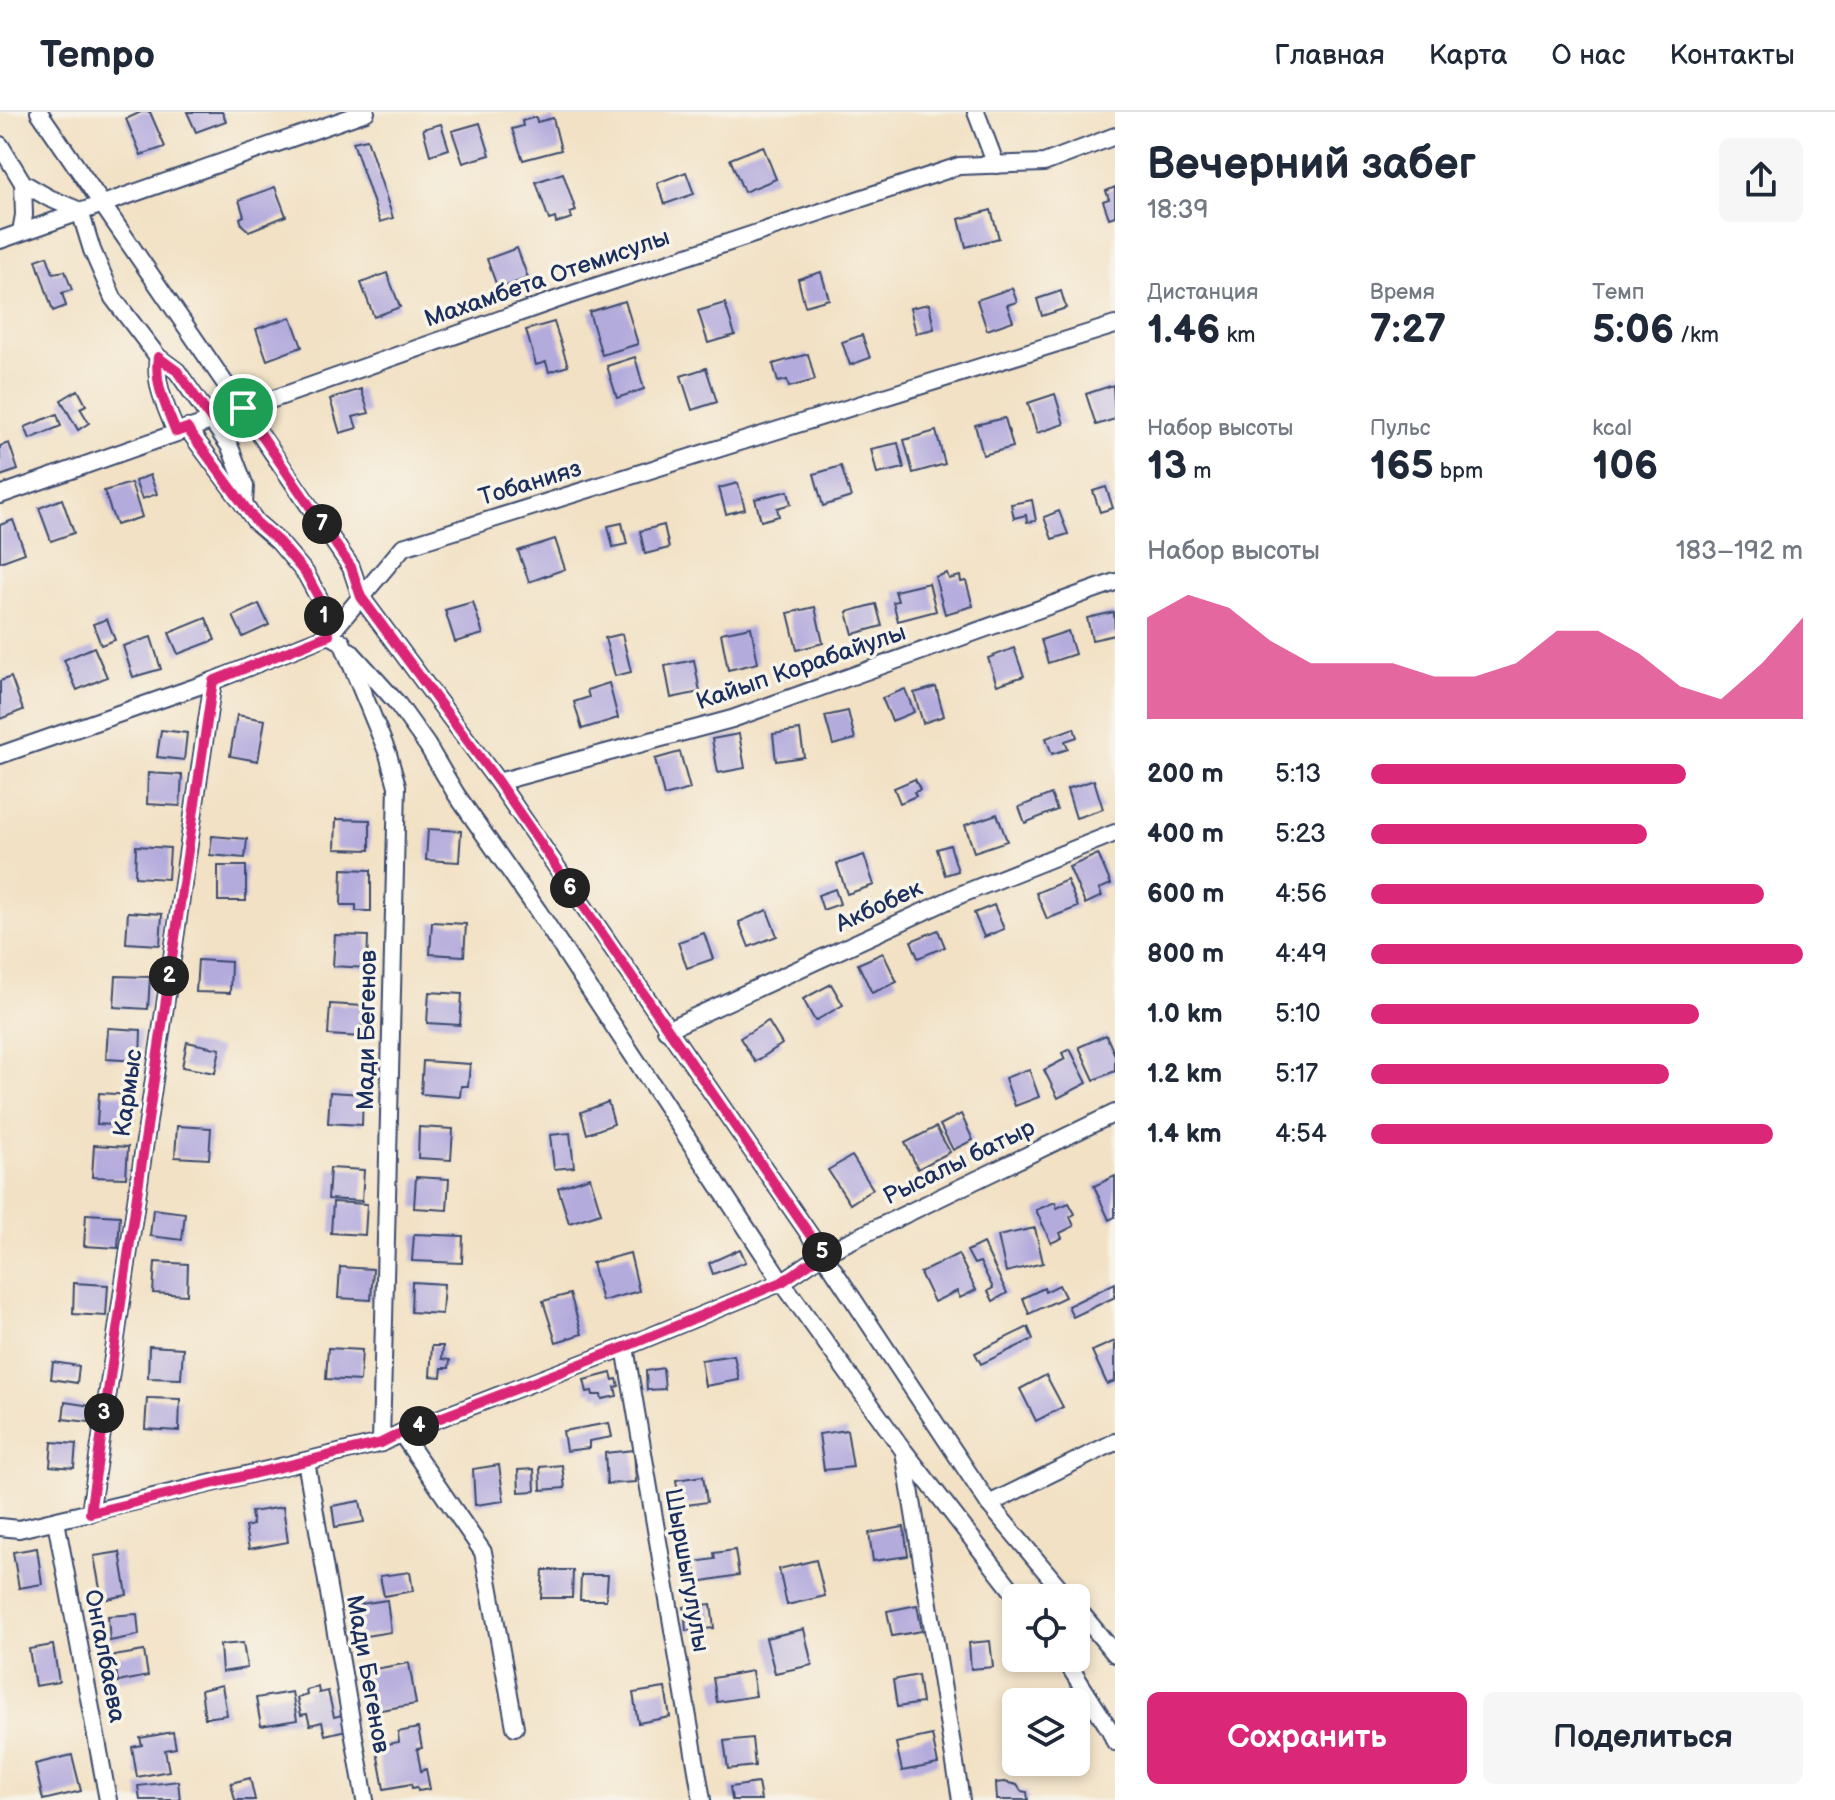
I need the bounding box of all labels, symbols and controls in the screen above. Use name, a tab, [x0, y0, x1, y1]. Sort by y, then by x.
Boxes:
text: Tempo	[40, 33, 155, 78]
text: Главная	[1274, 39, 1385, 72]
text: Карта	[1429, 39, 1508, 72]
text: О нас	[1552, 39, 1625, 72]
text: Контакты	[1669, 39, 1795, 72]
text: Вечерний забег	[1147, 138, 1476, 191]
button: share	[1719, 138, 1803, 222]
text: 18:39	[1147, 195, 1209, 226]
street label: Махамбета Отемисулы	[421, 222, 673, 334]
text: Дистанция	[1147, 279, 1258, 306]
text: Время	[1370, 279, 1435, 306]
text: Темп	[1592, 279, 1645, 306]
text: 1.46	[1147, 306, 1220, 354]
text: 7:27	[1370, 306, 1446, 354]
text: 5:06	[1592, 306, 1674, 354]
text: km	[1220, 322, 1255, 349]
text: /km	[1674, 322, 1719, 349]
pin	[209, 374, 277, 442]
icon: arrive	[221, 386, 265, 430]
text: Набор высоты	[1147, 415, 1293, 442]
text: Пульс	[1370, 415, 1430, 442]
text: kcal	[1592, 415, 1632, 442]
text: 13	[1147, 442, 1187, 490]
text: 165	[1370, 442, 1434, 490]
text: 106	[1592, 442, 1658, 490]
street label: Тобанияз	[475, 454, 585, 512]
text: m	[1187, 458, 1211, 485]
text: bpm	[1434, 458, 1483, 485]
pin: 7	[302, 504, 342, 544]
text: 7	[316, 510, 328, 537]
text: Набор высоты	[1147, 536, 1320, 567]
text: 183–192 m	[1676, 536, 1803, 567]
pin: 1	[304, 596, 344, 636]
text: 1	[319, 602, 329, 629]
street label: Кайып Корабайулы	[692, 618, 910, 716]
text: 200 m	[1147, 759, 1224, 790]
text: 5:13	[1275, 759, 1321, 790]
text: 400 m	[1147, 819, 1224, 850]
text: 5:23	[1275, 819, 1326, 850]
pin: 6	[550, 868, 590, 908]
street label: Акбобек	[830, 873, 927, 939]
text: 6	[563, 874, 577, 901]
text: 600 m	[1147, 879, 1224, 910]
text: 4:56	[1275, 879, 1327, 910]
text: 800 m	[1147, 939, 1224, 970]
text: 4:49	[1275, 939, 1327, 970]
street label: Мади Бегенов	[351, 949, 383, 1110]
pin: 2	[149, 956, 189, 996]
text: 2	[162, 962, 176, 989]
text: 1.0 km	[1147, 999, 1223, 1030]
text: 5:10	[1275, 999, 1321, 1030]
street label: Кармыс	[108, 1047, 149, 1139]
text: 1.2 km	[1147, 1059, 1222, 1090]
text: 5:17	[1275, 1059, 1318, 1090]
street label: Рысалы батыр	[878, 1113, 1040, 1211]
text: 1.4 km	[1147, 1119, 1222, 1150]
text: 4:54	[1275, 1119, 1327, 1150]
pin: 5	[802, 1232, 842, 1272]
text: 5	[816, 1238, 828, 1265]
pin: 3	[84, 1393, 124, 1433]
text: 3	[98, 1399, 110, 1426]
pin: 4	[399, 1406, 439, 1446]
text: 4	[413, 1412, 425, 1439]
street label: Шыршыгулулы	[658, 1486, 716, 1654]
map controls	[1002, 1584, 1090, 1776]
button: locate	[1002, 1584, 1090, 1672]
street label: Онгалбаева	[78, 1587, 132, 1725]
street label: Мади Бегенов	[340, 1593, 396, 1756]
button: layers	[1002, 1688, 1090, 1776]
button: Сохранить	[1147, 1692, 1467, 1784]
button: Поделиться	[1483, 1692, 1803, 1784]

